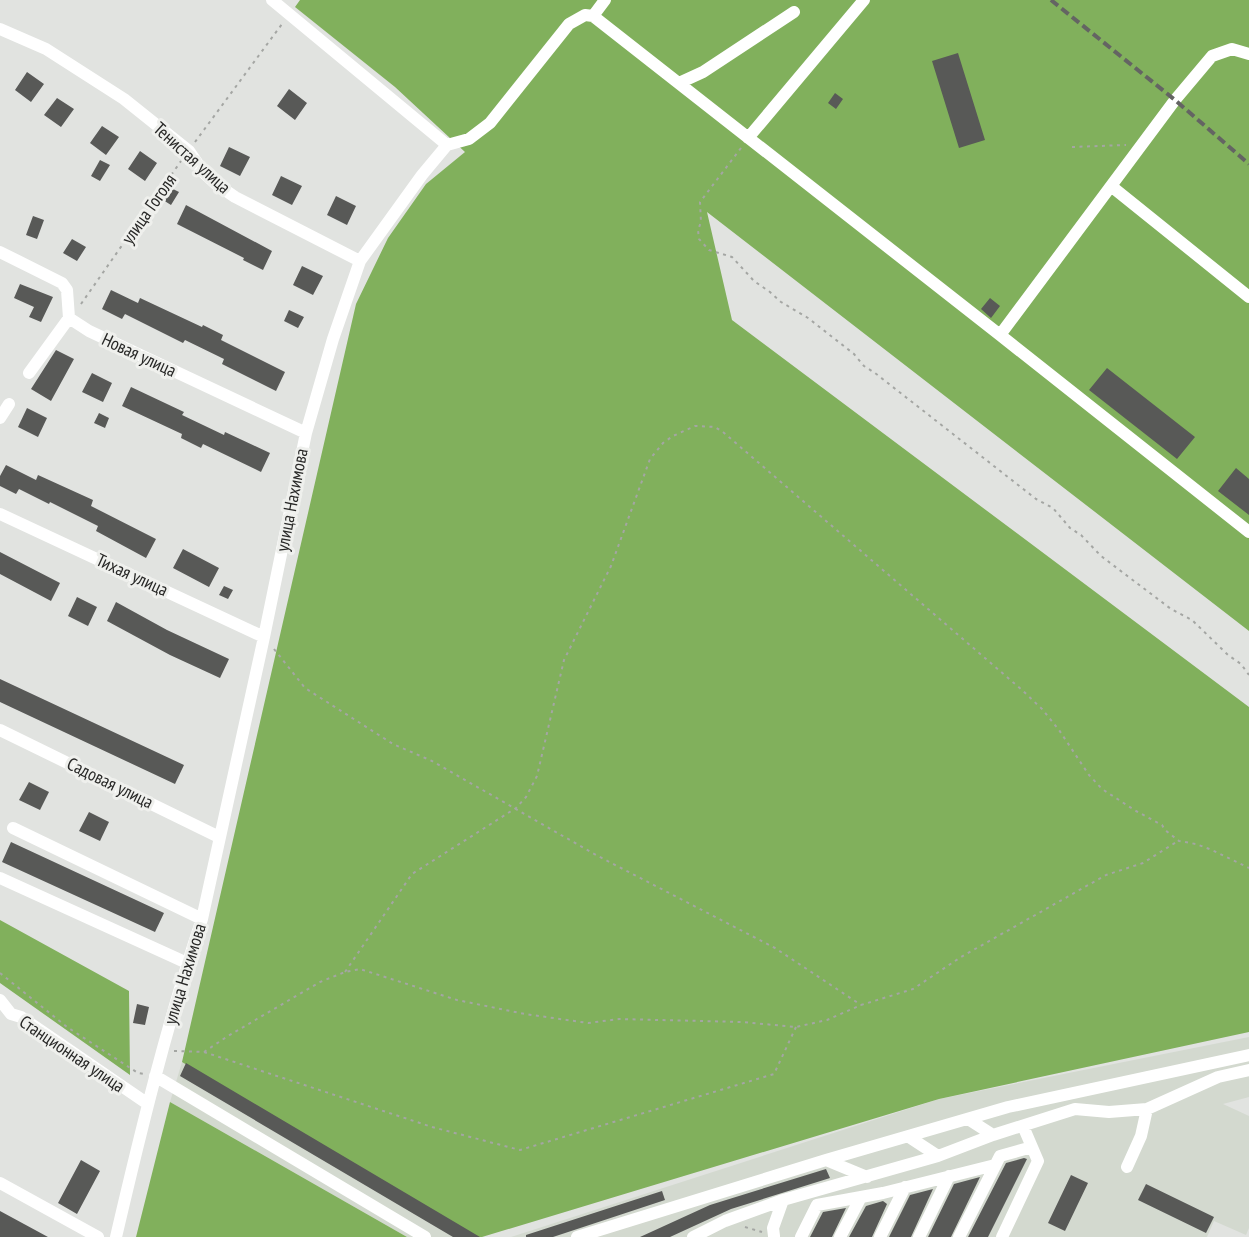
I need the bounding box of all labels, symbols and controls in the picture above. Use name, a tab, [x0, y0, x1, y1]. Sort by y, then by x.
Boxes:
street label: Тенистая улица	[149, 117, 236, 198]
street label: улица Гоголя	[116, 169, 181, 248]
street label: Новая улица	[98, 327, 180, 382]
street label: улица Нахимова	[270, 446, 313, 553]
street label: Тихая улица	[93, 548, 172, 601]
street label: Садовая улица	[63, 752, 157, 813]
street label: улица Нахимова	[158, 921, 211, 1027]
street label: Станционная улица	[15, 1010, 129, 1097]

